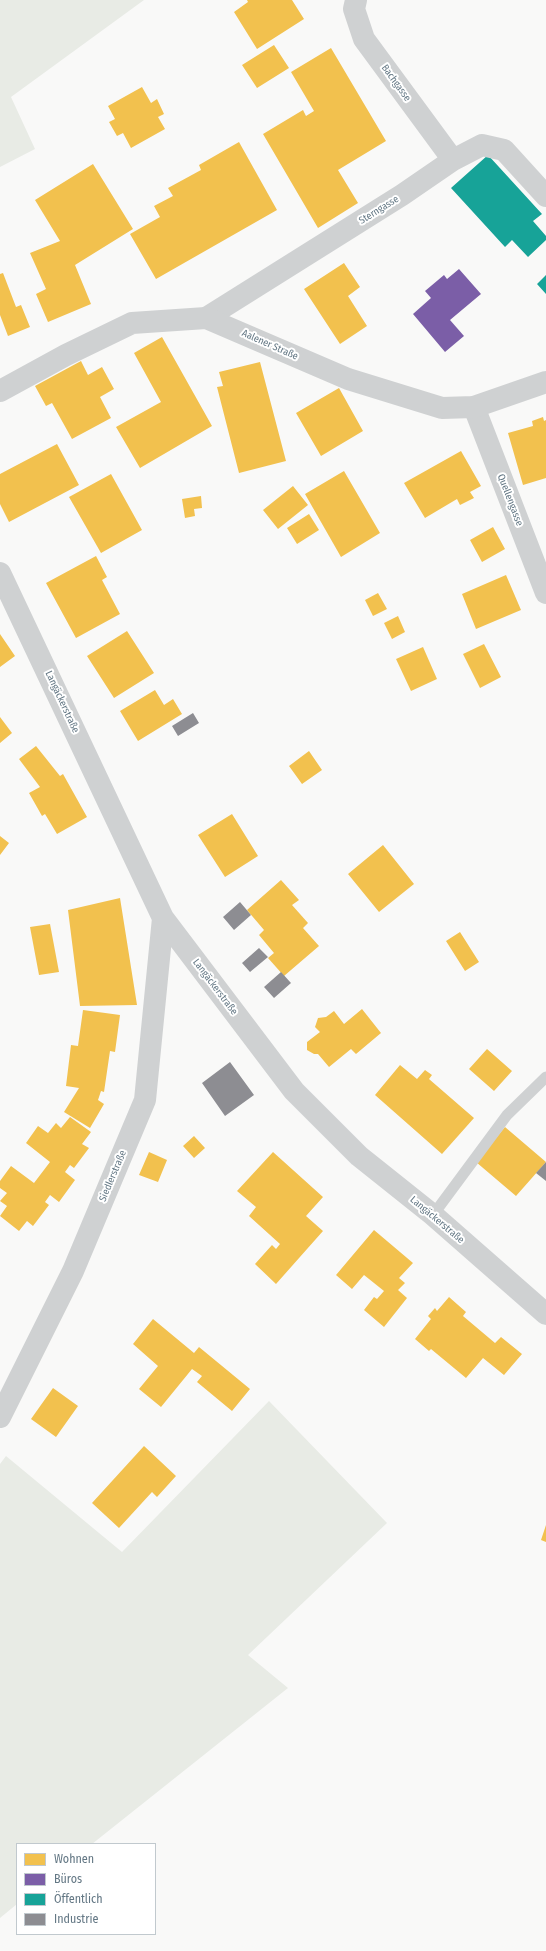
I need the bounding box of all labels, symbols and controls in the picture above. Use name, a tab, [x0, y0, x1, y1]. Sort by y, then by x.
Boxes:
street label: Bachgasse	[379, 62, 413, 104]
street label: Sterngasse	[357, 193, 401, 227]
street label: Aalener Straße	[240, 327, 300, 363]
street label: Quellengasse	[495, 472, 525, 528]
street label: Langäckerstraße	[42, 669, 82, 735]
street label: Langäckerstraße	[190, 957, 240, 1017]
street label: Siedlerstraße	[97, 1149, 129, 1203]
street label: Langäckerstraße	[407, 1194, 467, 1246]
legend	[16, 1843, 156, 1935]
text: Wohnen	[54, 1852, 94, 1866]
text: Büros	[54, 1872, 82, 1886]
text: Öffentlich	[54, 1892, 102, 1906]
text: Industrie	[54, 1912, 98, 1926]

